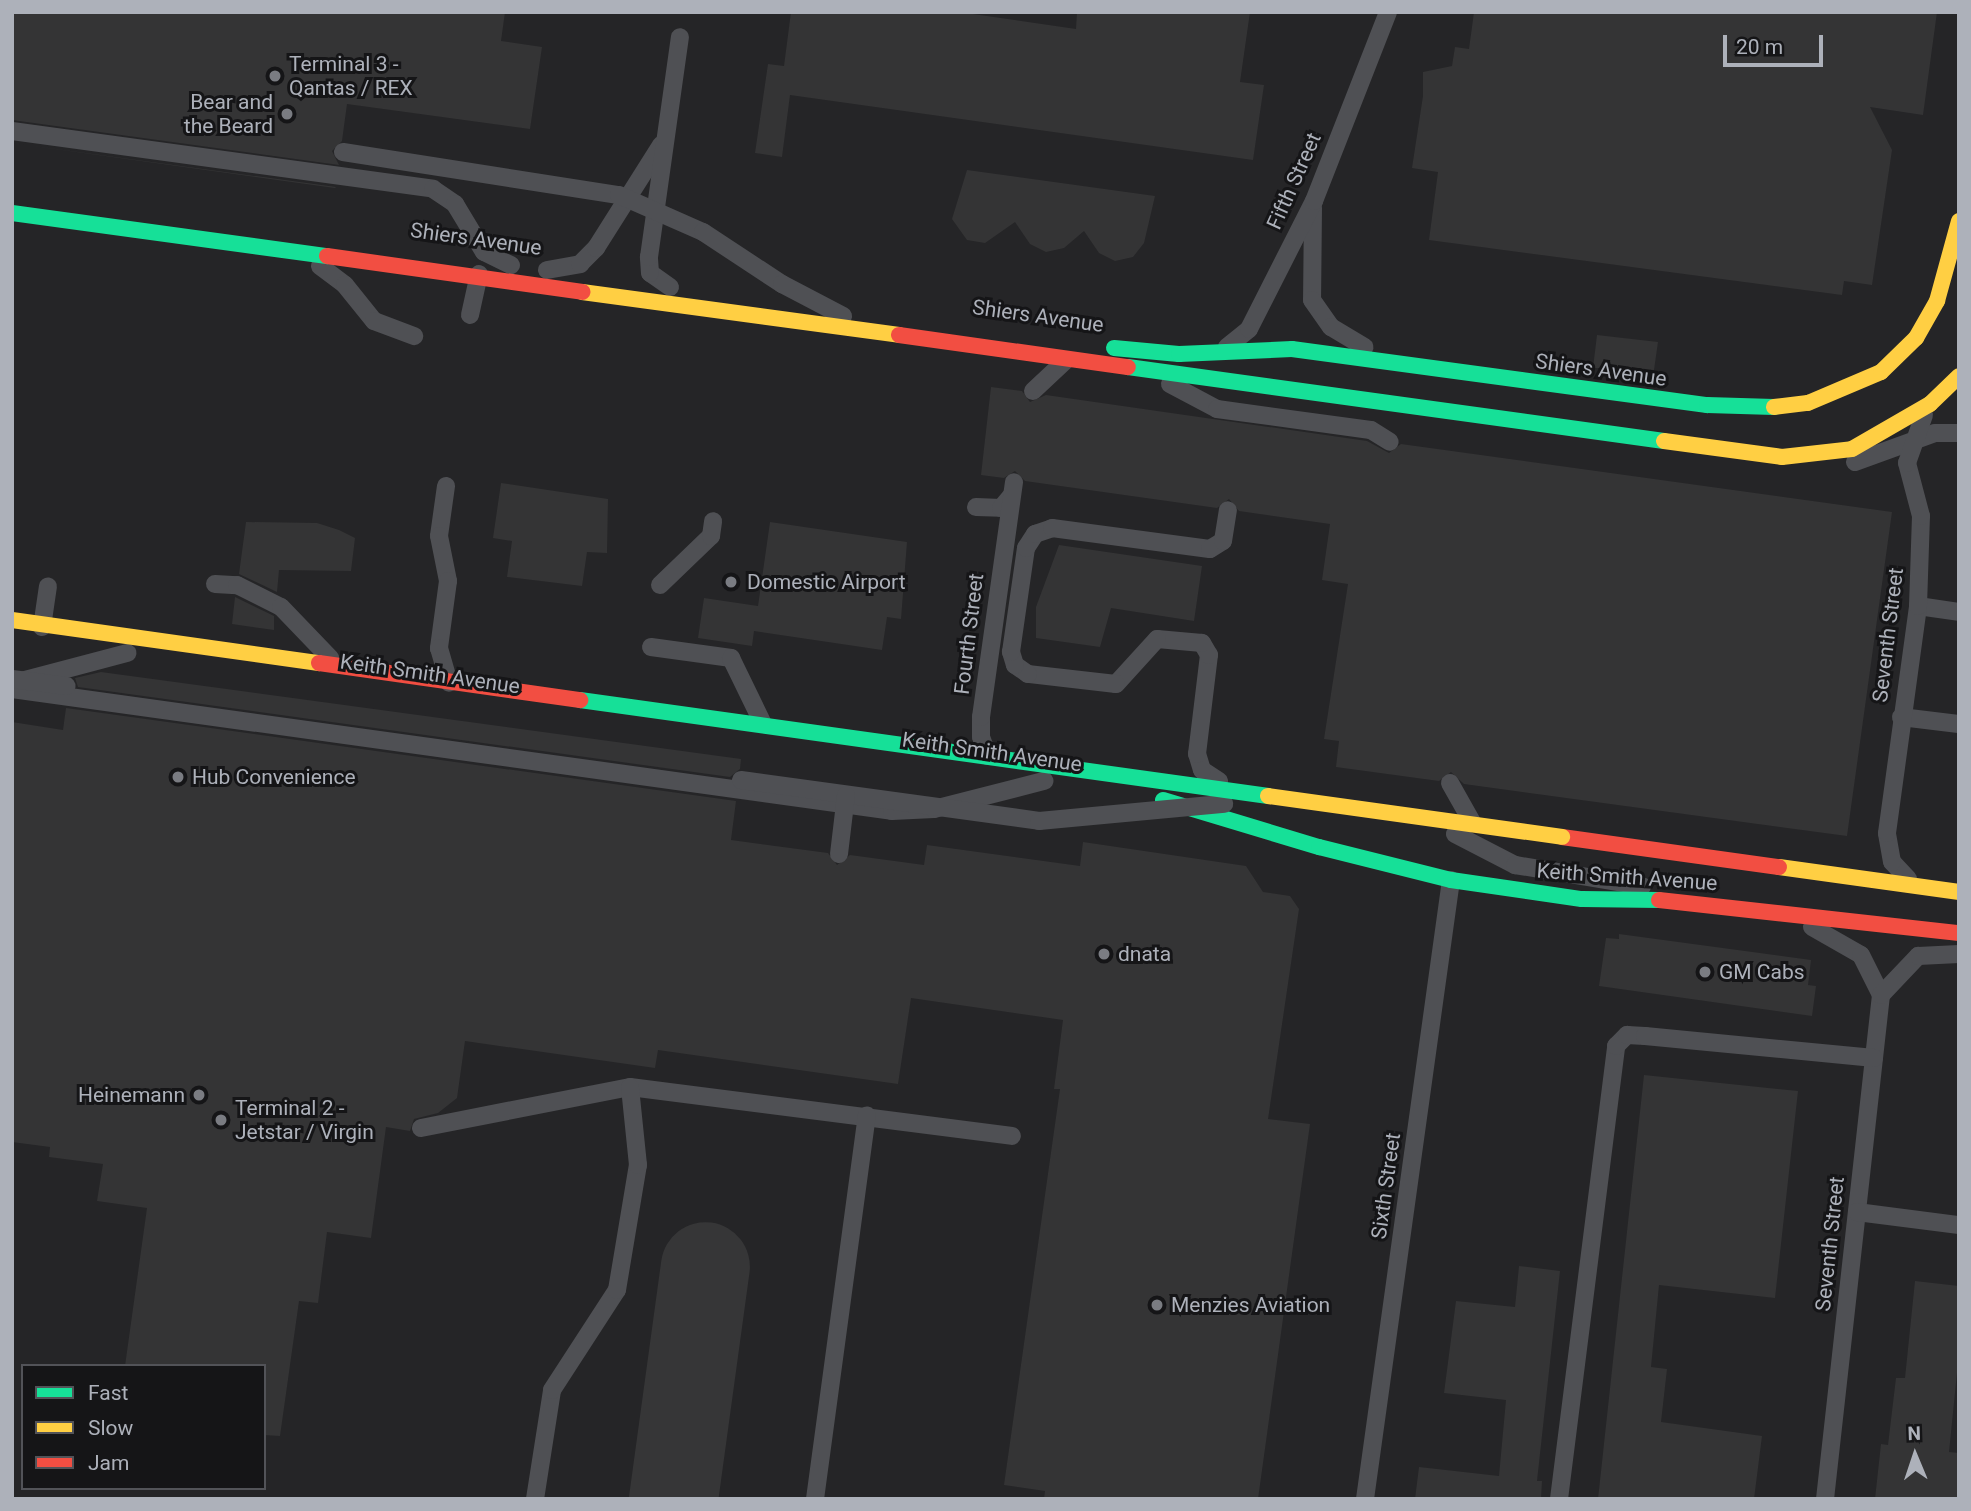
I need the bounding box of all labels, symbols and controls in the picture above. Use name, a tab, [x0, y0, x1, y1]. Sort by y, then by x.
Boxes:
scale bar	[1726, 21, 1826, 65]
text: 20 m	[1736, 35, 1783, 59]
place label: Terminal 3 - Qantas / REX	[289, 51, 413, 101]
marker: Terminal 3 - Qantas / REX	[267, 68, 283, 84]
place label: Bear and the Beard	[184, 89, 273, 139]
marker: Bear and the Beard	[279, 106, 295, 122]
street label: Fifth Street	[1262, 129, 1326, 233]
street label: Shiers Avenue	[409, 217, 543, 261]
street label: Shiers Avenue	[971, 294, 1105, 338]
street label: Shiers Avenue	[1534, 348, 1668, 392]
street label: Seventh Street	[1867, 566, 1909, 704]
place label: Domestic Airport	[747, 569, 906, 595]
marker: Domestic Airport	[721, 572, 741, 592]
street label: Fourth Street	[949, 572, 989, 696]
street label: Keith Smith Avenue	[339, 649, 521, 699]
street label: Keith Smith Avenue	[901, 727, 1083, 777]
place label: Hub Convenience	[192, 764, 356, 790]
marker: Hub Convenience	[170, 769, 186, 785]
street label: Keith Smith Avenue	[1536, 858, 1718, 896]
place label: dnata	[1118, 941, 1171, 967]
marker: dnata	[1096, 946, 1112, 962]
place label: GM Cabs	[1719, 959, 1805, 985]
marker: GM Cabs	[1697, 964, 1713, 980]
place label: Heinemann	[78, 1082, 185, 1108]
marker: Heinemann	[191, 1087, 207, 1103]
place label: Terminal 2 - Jetstar / Virgin	[235, 1095, 374, 1145]
marker: Terminal 2 - Jetstar / Virgin	[213, 1112, 229, 1128]
street label: Sixth Street	[1366, 1131, 1406, 1241]
street label: Seventh Street	[1810, 1175, 1850, 1313]
place label: Menzies Aviation	[1171, 1292, 1330, 1318]
marker: Menzies Aviation	[1149, 1297, 1165, 1313]
legend	[21, 1364, 266, 1490]
text: Fast	[88, 1381, 128, 1405]
text: Slow	[88, 1416, 133, 1440]
north arrow	[1880, 1420, 1950, 1490]
text: N	[1907, 1422, 1921, 1445]
text: Jam	[88, 1451, 129, 1475]

